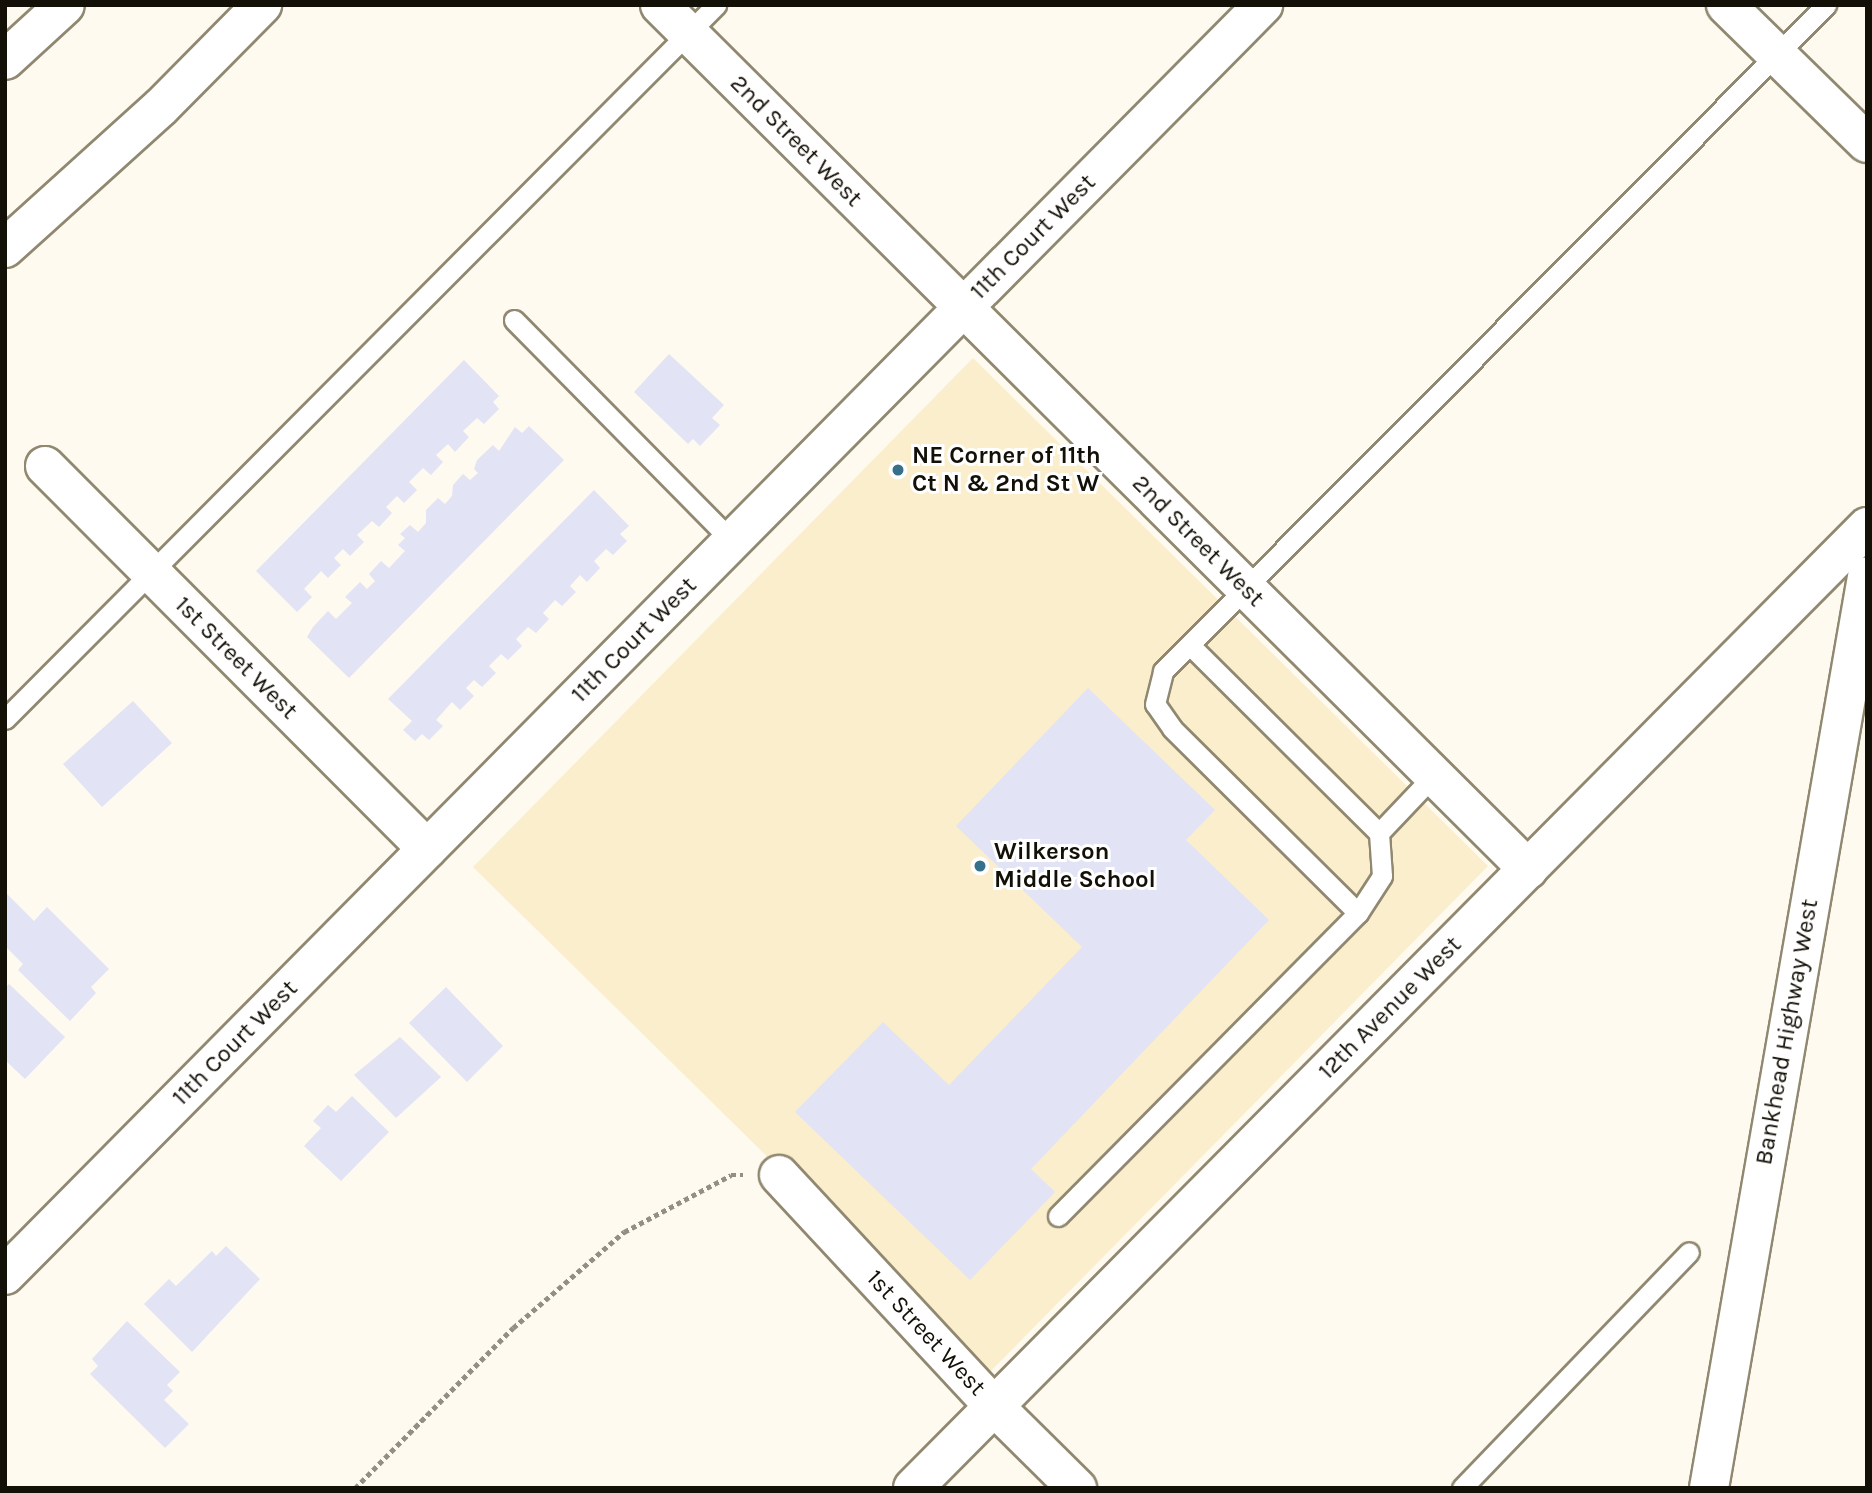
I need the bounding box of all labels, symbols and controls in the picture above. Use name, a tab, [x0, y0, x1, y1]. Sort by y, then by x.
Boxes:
street label: 2nd Street West	[724, 69, 868, 213]
street label: 11th Court West	[964, 168, 1102, 306]
place label: NE Corner of 11th Ct N & 2nd St W	[912, 442, 1101, 498]
marker: NE Corner of 11th Ct N & 2nd St W	[890, 462, 906, 478]
street label: 2nd Street West	[1126, 469, 1270, 613]
street label: 11th Court West	[565, 571, 703, 709]
street label: 1st Street West	[169, 591, 303, 725]
place label: Wilkerson Middle School	[994, 838, 1156, 894]
marker: Wilkerson Middle School	[972, 858, 988, 874]
street label: Bankhead Highway West	[1749, 897, 1825, 1167]
street label: 12th Avenue West	[1313, 931, 1467, 1085]
street label: 11th Court West	[166, 974, 304, 1112]
street label: 1st Street West	[860, 1264, 992, 1402]

